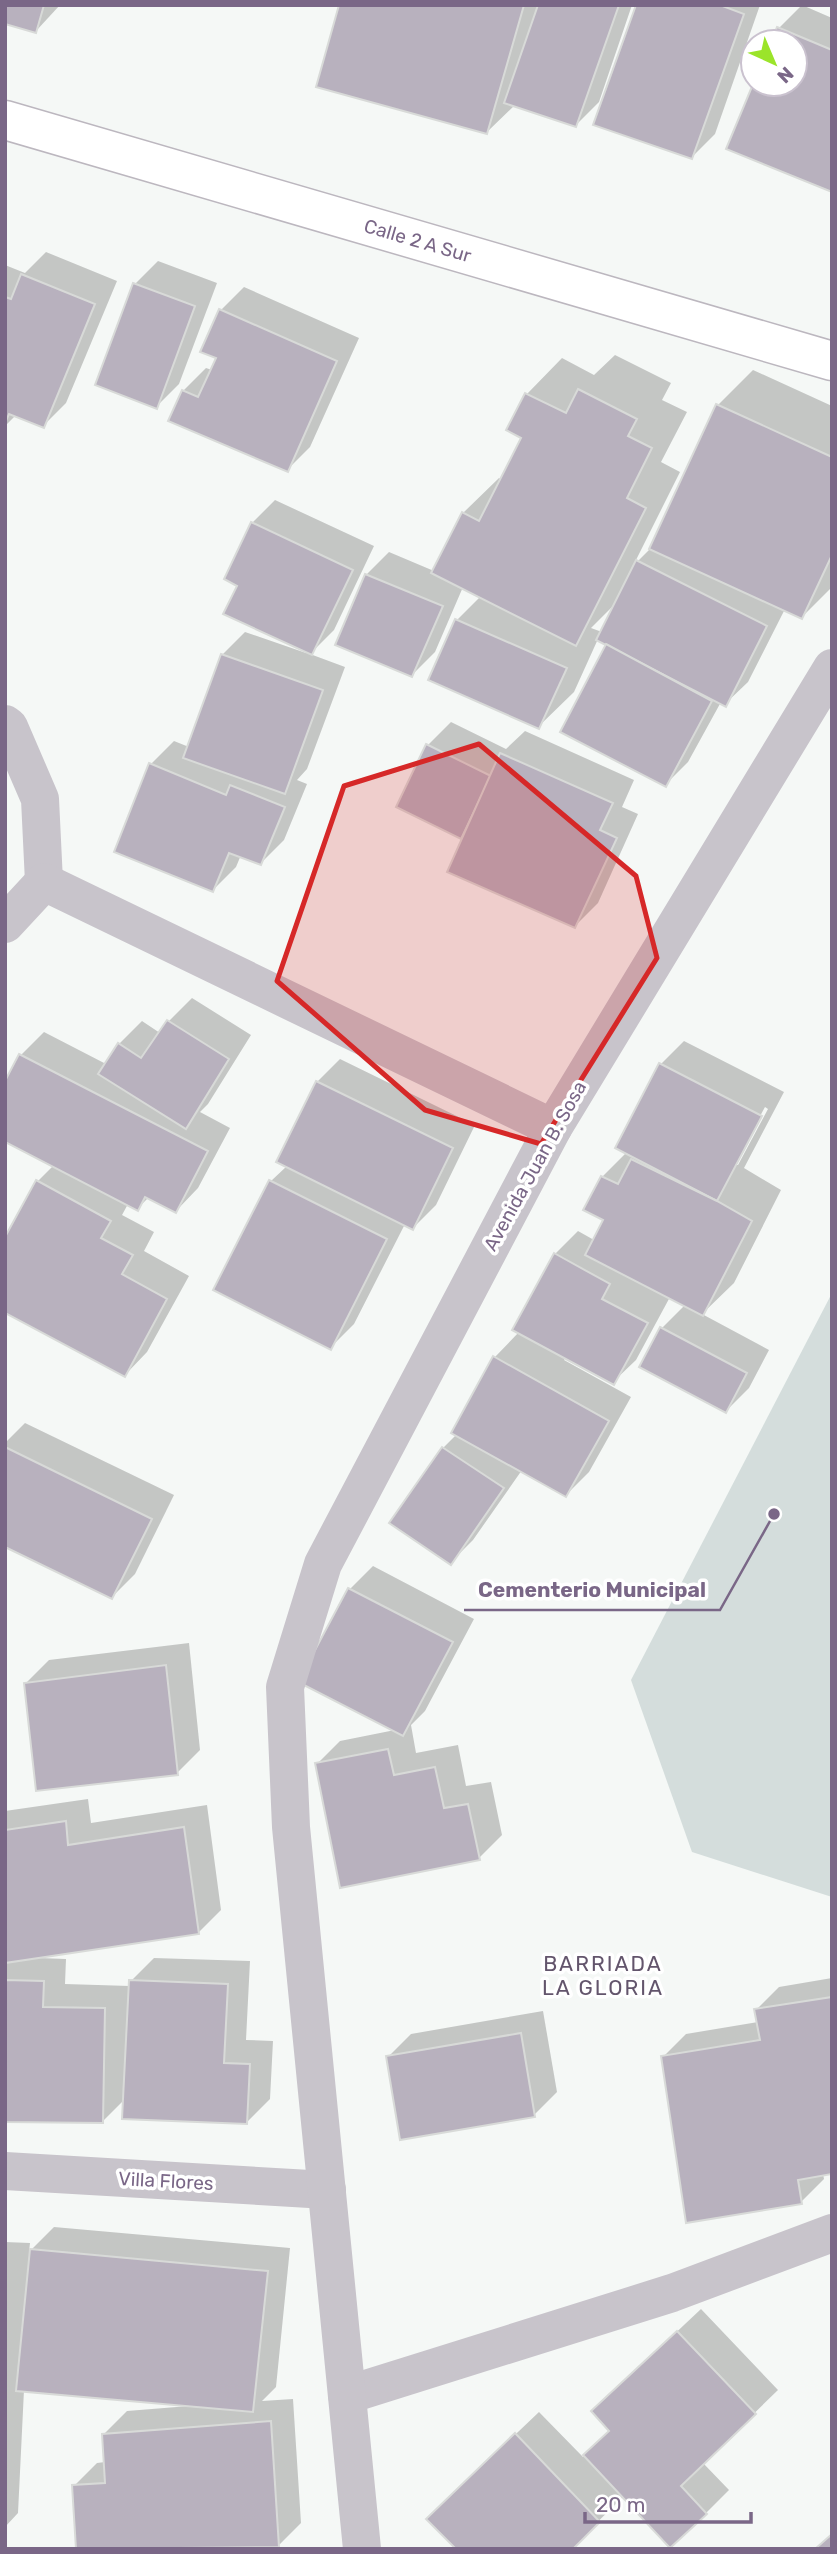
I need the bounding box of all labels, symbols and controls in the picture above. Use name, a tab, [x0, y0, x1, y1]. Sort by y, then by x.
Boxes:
north arrow	[739, 28, 809, 98]
text: N	[773, 62, 798, 88]
street label: Calle 2 A Sur	[362, 214, 475, 267]
street label: Avenida Juan B. Sosa	[479, 1077, 591, 1255]
callout: Cementerio Municipal	[464, 1568, 720, 1610]
text: Cementerio Municipal	[478, 1577, 706, 1602]
district label: BARRIADA LA GLORIA	[542, 1951, 664, 2000]
street label: Villa Flores	[118, 2167, 214, 2195]
scale bar	[585, 2480, 751, 2524]
text: 20 m	[596, 2492, 645, 2517]

